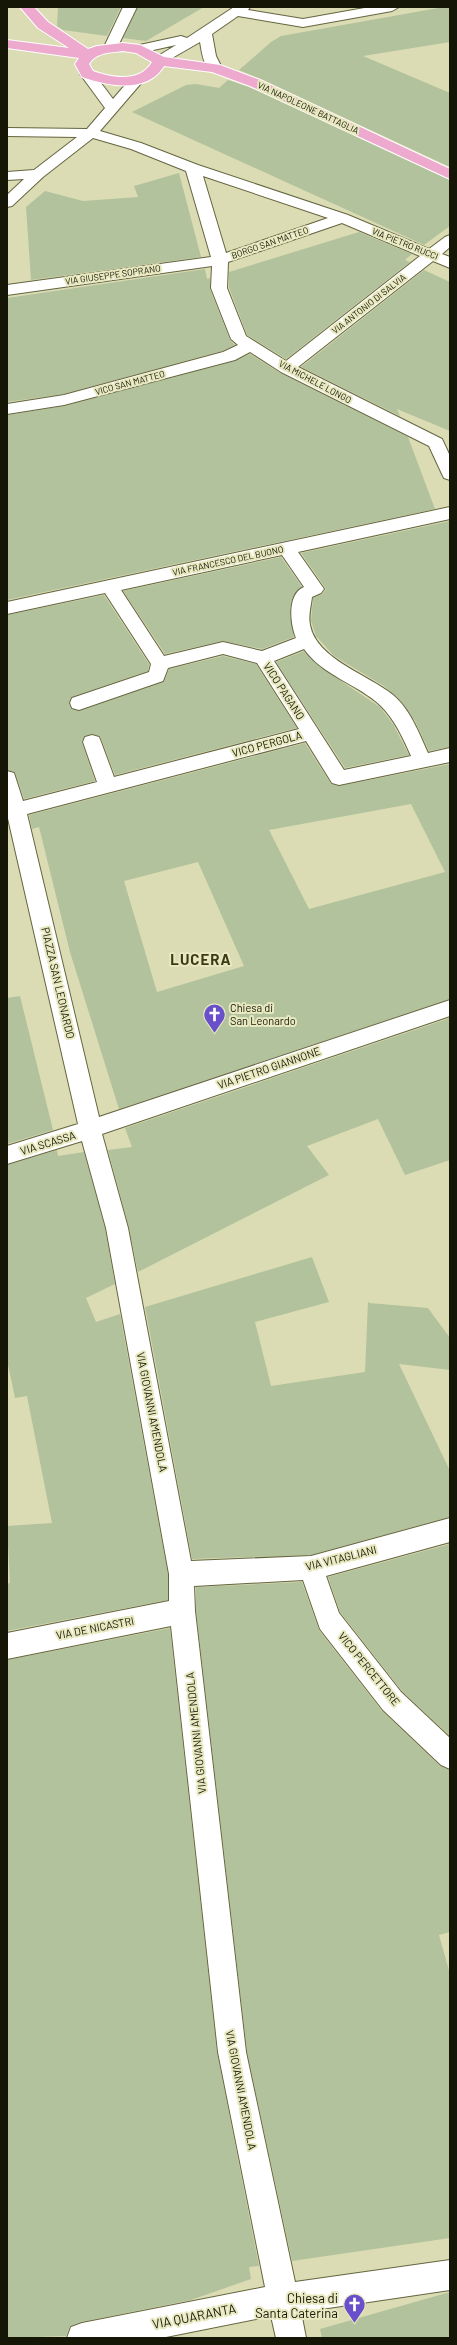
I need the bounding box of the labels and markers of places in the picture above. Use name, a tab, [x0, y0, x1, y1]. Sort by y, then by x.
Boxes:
church icon: Chiesa di San Leonardo	[201, 1001, 227, 1034]
place label: Chiesa di San Leonardo	[230, 1001, 296, 1027]
place label: Chiesa di Santa Caterina	[255, 2290, 338, 2321]
church icon: Chiesa di Santa Caterina	[341, 2292, 367, 2325]

